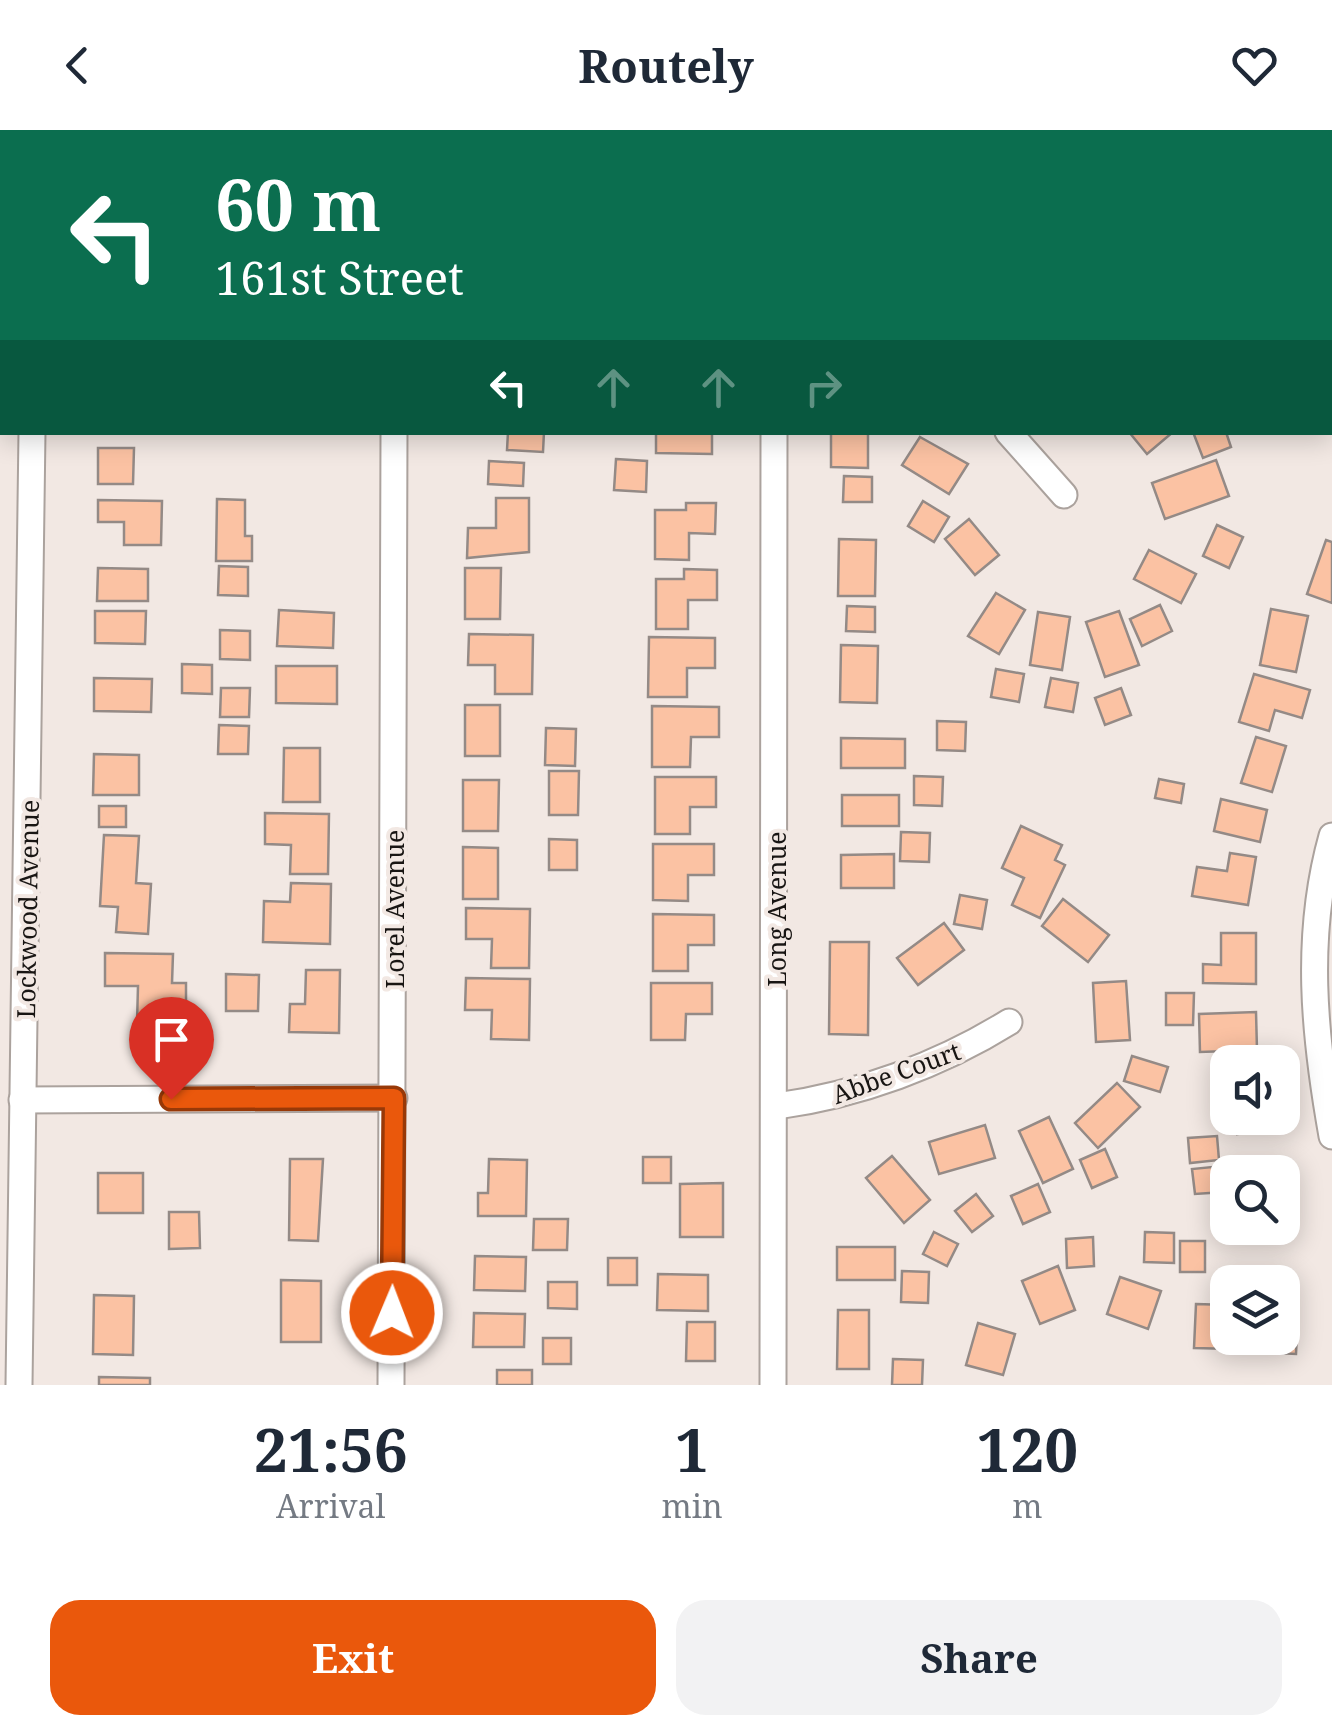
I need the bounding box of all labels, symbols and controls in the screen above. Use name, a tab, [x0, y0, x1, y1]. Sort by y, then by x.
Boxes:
text: Routely	[578, 35, 754, 96]
icon: back	[50, 38, 105, 93]
icon: heart	[1227, 38, 1282, 93]
text: 60 m	[215, 156, 381, 252]
icon: left	[50, 170, 180, 300]
text: 161st Street	[215, 247, 464, 308]
icon: left	[481, 360, 536, 415]
icon: ahead	[586, 360, 641, 415]
icon: ahead	[691, 360, 746, 415]
icon: right	[796, 360, 851, 415]
street label: Lockwood Avenue	[8, 799, 46, 1019]
street label: Lorel Avenue	[377, 830, 411, 988]
street label: Long Avenue	[759, 831, 793, 987]
pin	[129, 997, 214, 1100]
icon: arrive	[144, 1012, 199, 1067]
street label: Abbe Court	[827, 1033, 965, 1111]
map controls	[1210, 1045, 1300, 1355]
button: sound	[1210, 1045, 1300, 1135]
button: search	[1210, 1155, 1300, 1245]
position arrow	[340, 1261, 444, 1365]
button: layers	[1210, 1265, 1300, 1355]
text: 21:56	[254, 1408, 408, 1490]
text: 1	[675, 1408, 709, 1490]
text: 120	[976, 1408, 1078, 1490]
text: Arrival	[276, 1484, 385, 1527]
text: min	[662, 1484, 723, 1527]
text: m	[1012, 1484, 1042, 1527]
button: Exit	[50, 1600, 656, 1715]
button: Share	[676, 1600, 1282, 1715]

